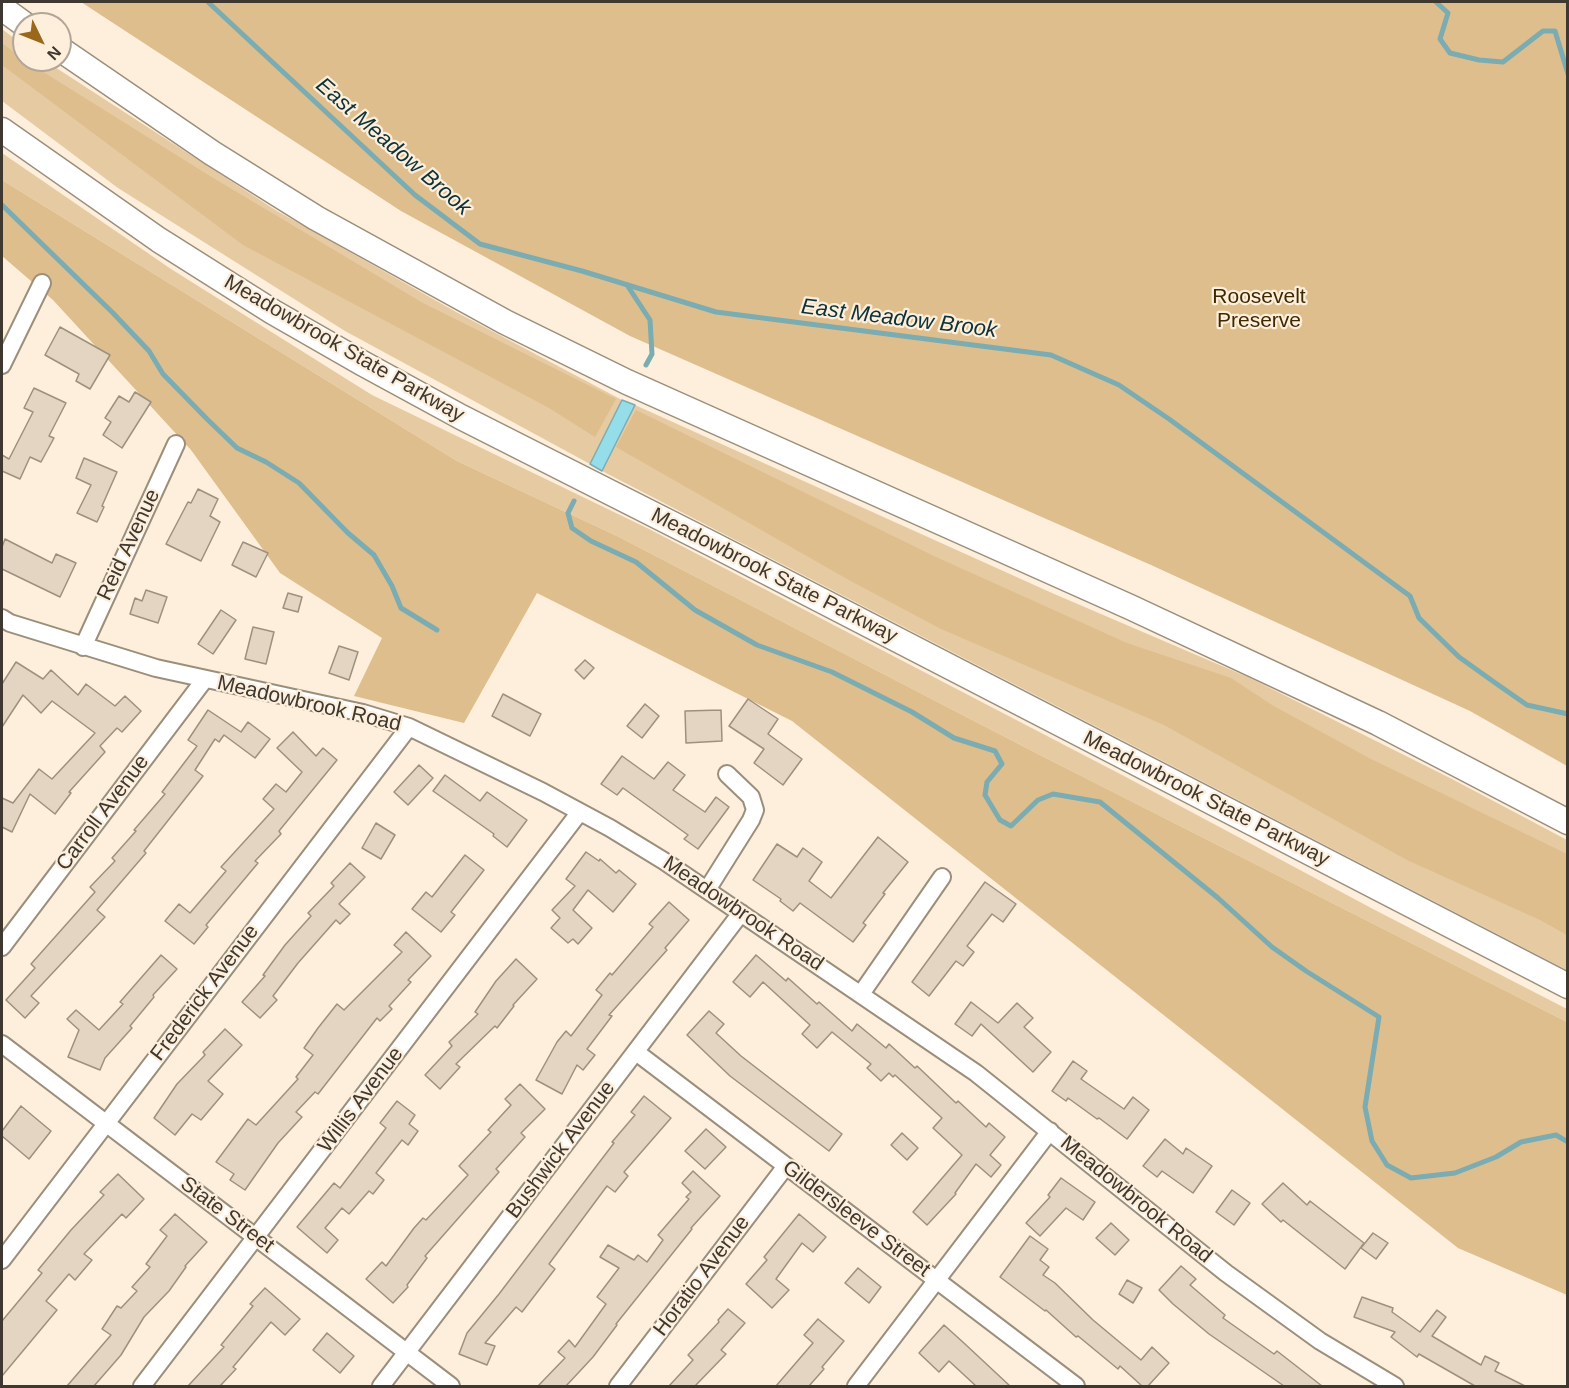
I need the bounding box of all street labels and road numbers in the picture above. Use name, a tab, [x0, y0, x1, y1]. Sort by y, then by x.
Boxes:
street label: Meadowbrook State Parkway	[219, 270, 469, 428]
street label: Reid Avenue	[92, 485, 166, 605]
street label: Meadowbrook State Parkway	[647, 503, 901, 649]
street label: Meadowbrook Road	[215, 671, 403, 737]
street label: Meadowbrook State Parkway	[1079, 726, 1333, 872]
street label: Carroll Avenue	[51, 750, 155, 876]
street label: Meadowbrook Road	[658, 851, 828, 977]
street label: Frederick Avenue	[146, 920, 264, 1066]
street label: Willis Avenue	[313, 1042, 409, 1158]
street label: Bushwick Avenue	[501, 1076, 621, 1224]
street label: Meadowbrook Road	[1055, 1131, 1217, 1269]
street label: Gildersleeve Street	[777, 1155, 935, 1283]
street label: State Street	[175, 1172, 279, 1258]
street label: Horatio Avenue	[648, 1211, 756, 1341]

